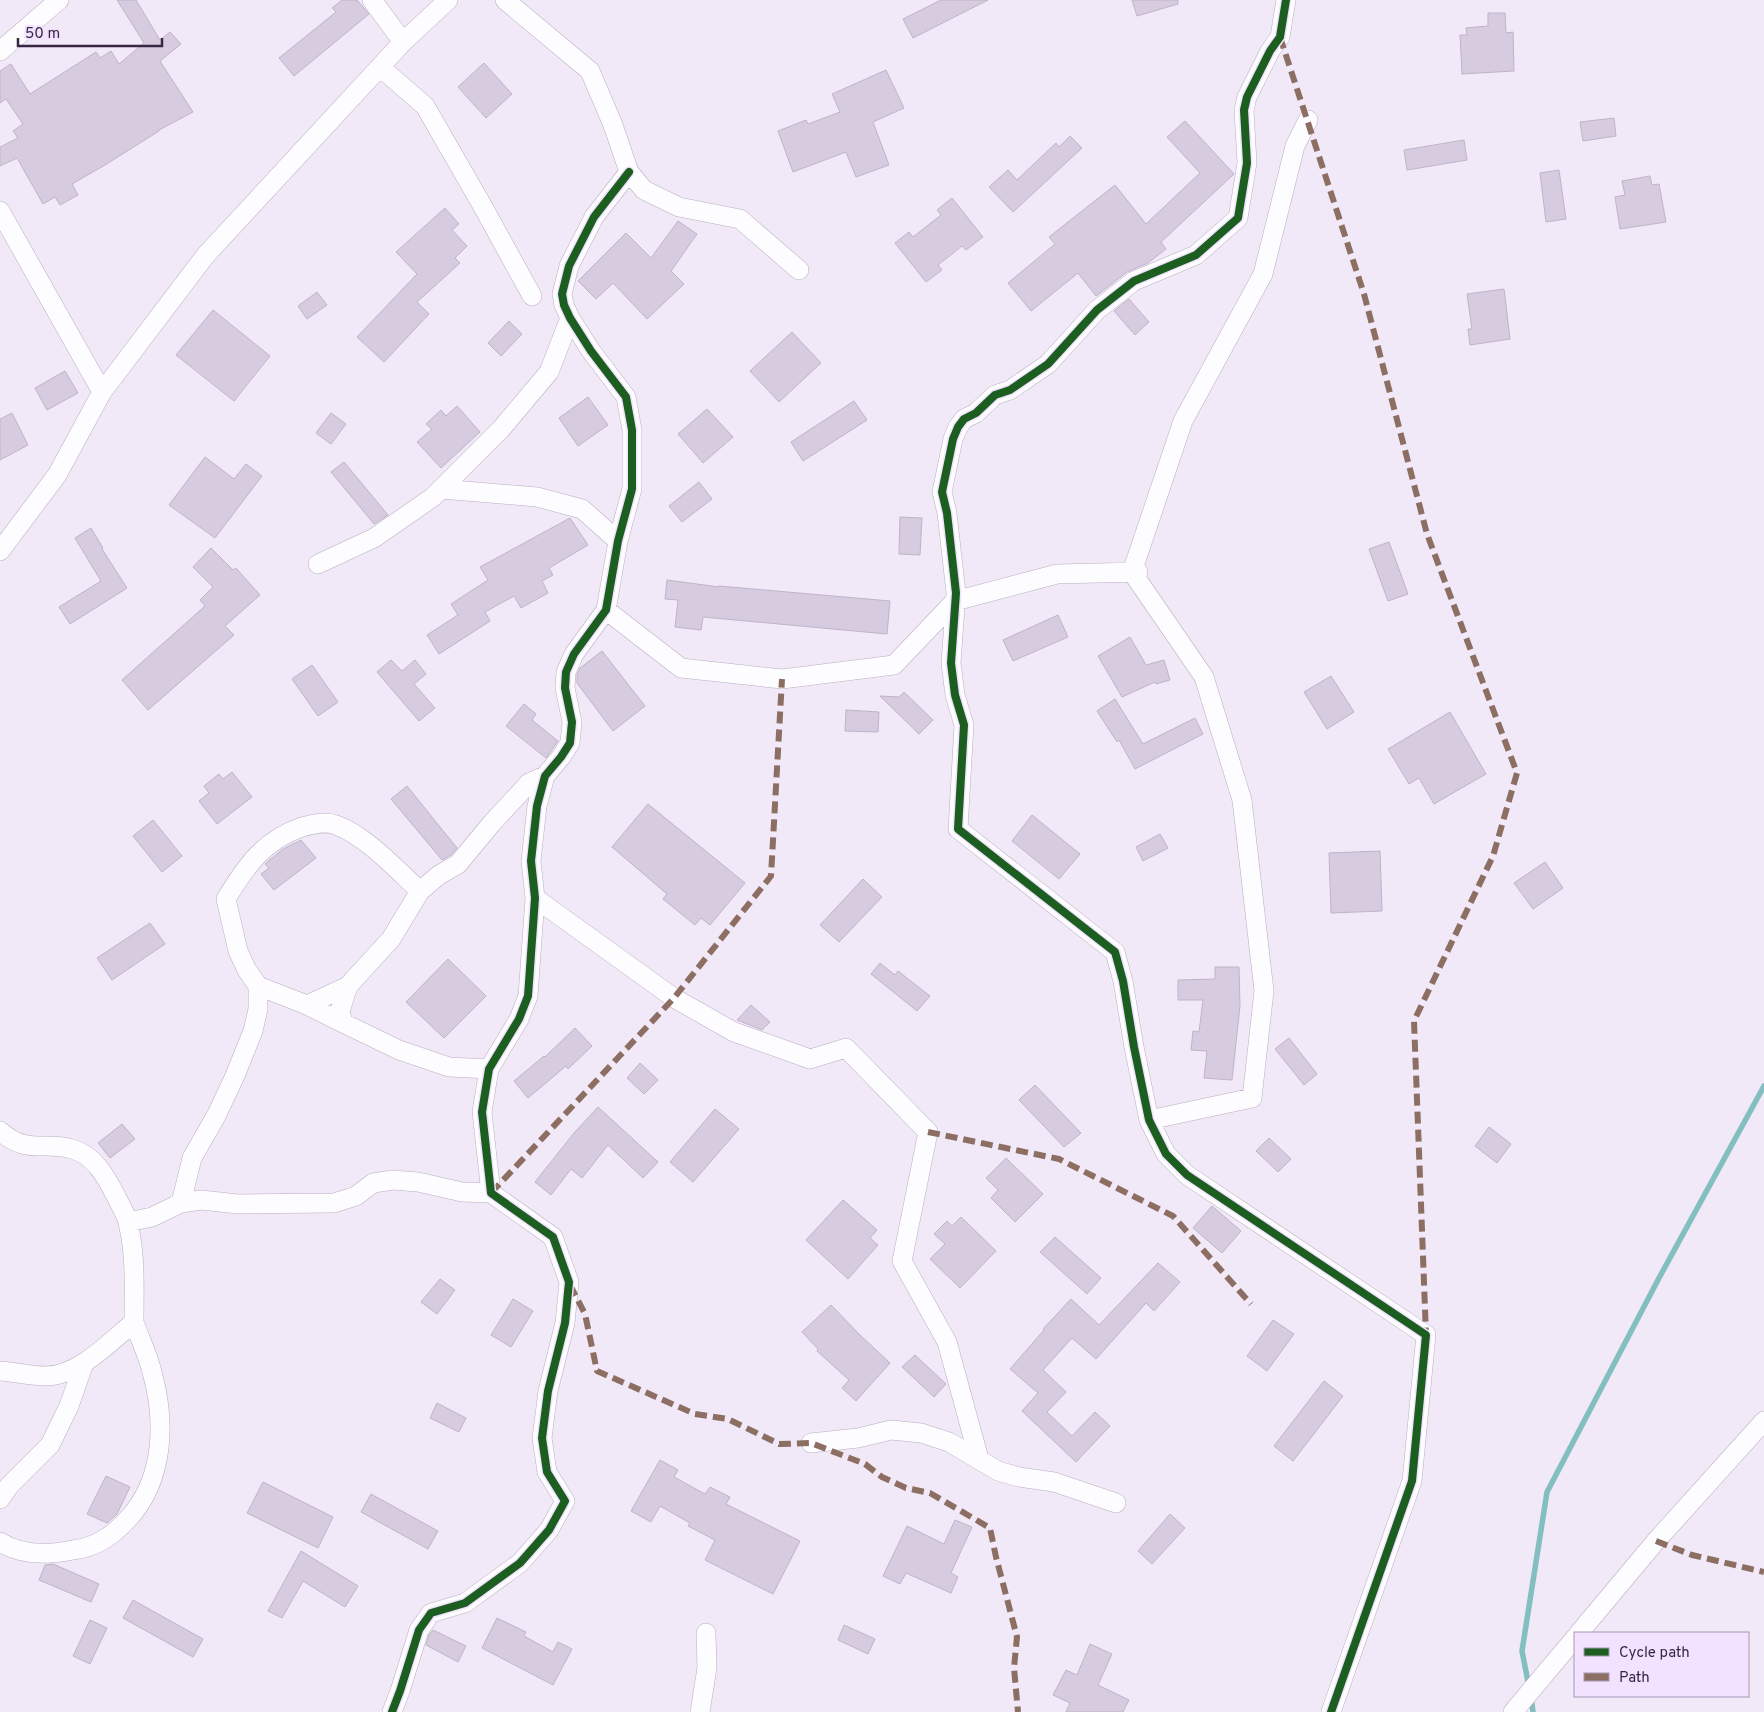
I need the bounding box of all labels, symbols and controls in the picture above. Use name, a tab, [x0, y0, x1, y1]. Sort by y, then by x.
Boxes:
scale bar	[18, 15, 161, 47]
text: 50 m	[25, 25, 60, 44]
legend	[1574, 1632, 1749, 1697]
text: Cycle path	[1619, 1644, 1690, 1663]
text: Path	[1619, 1669, 1650, 1688]

